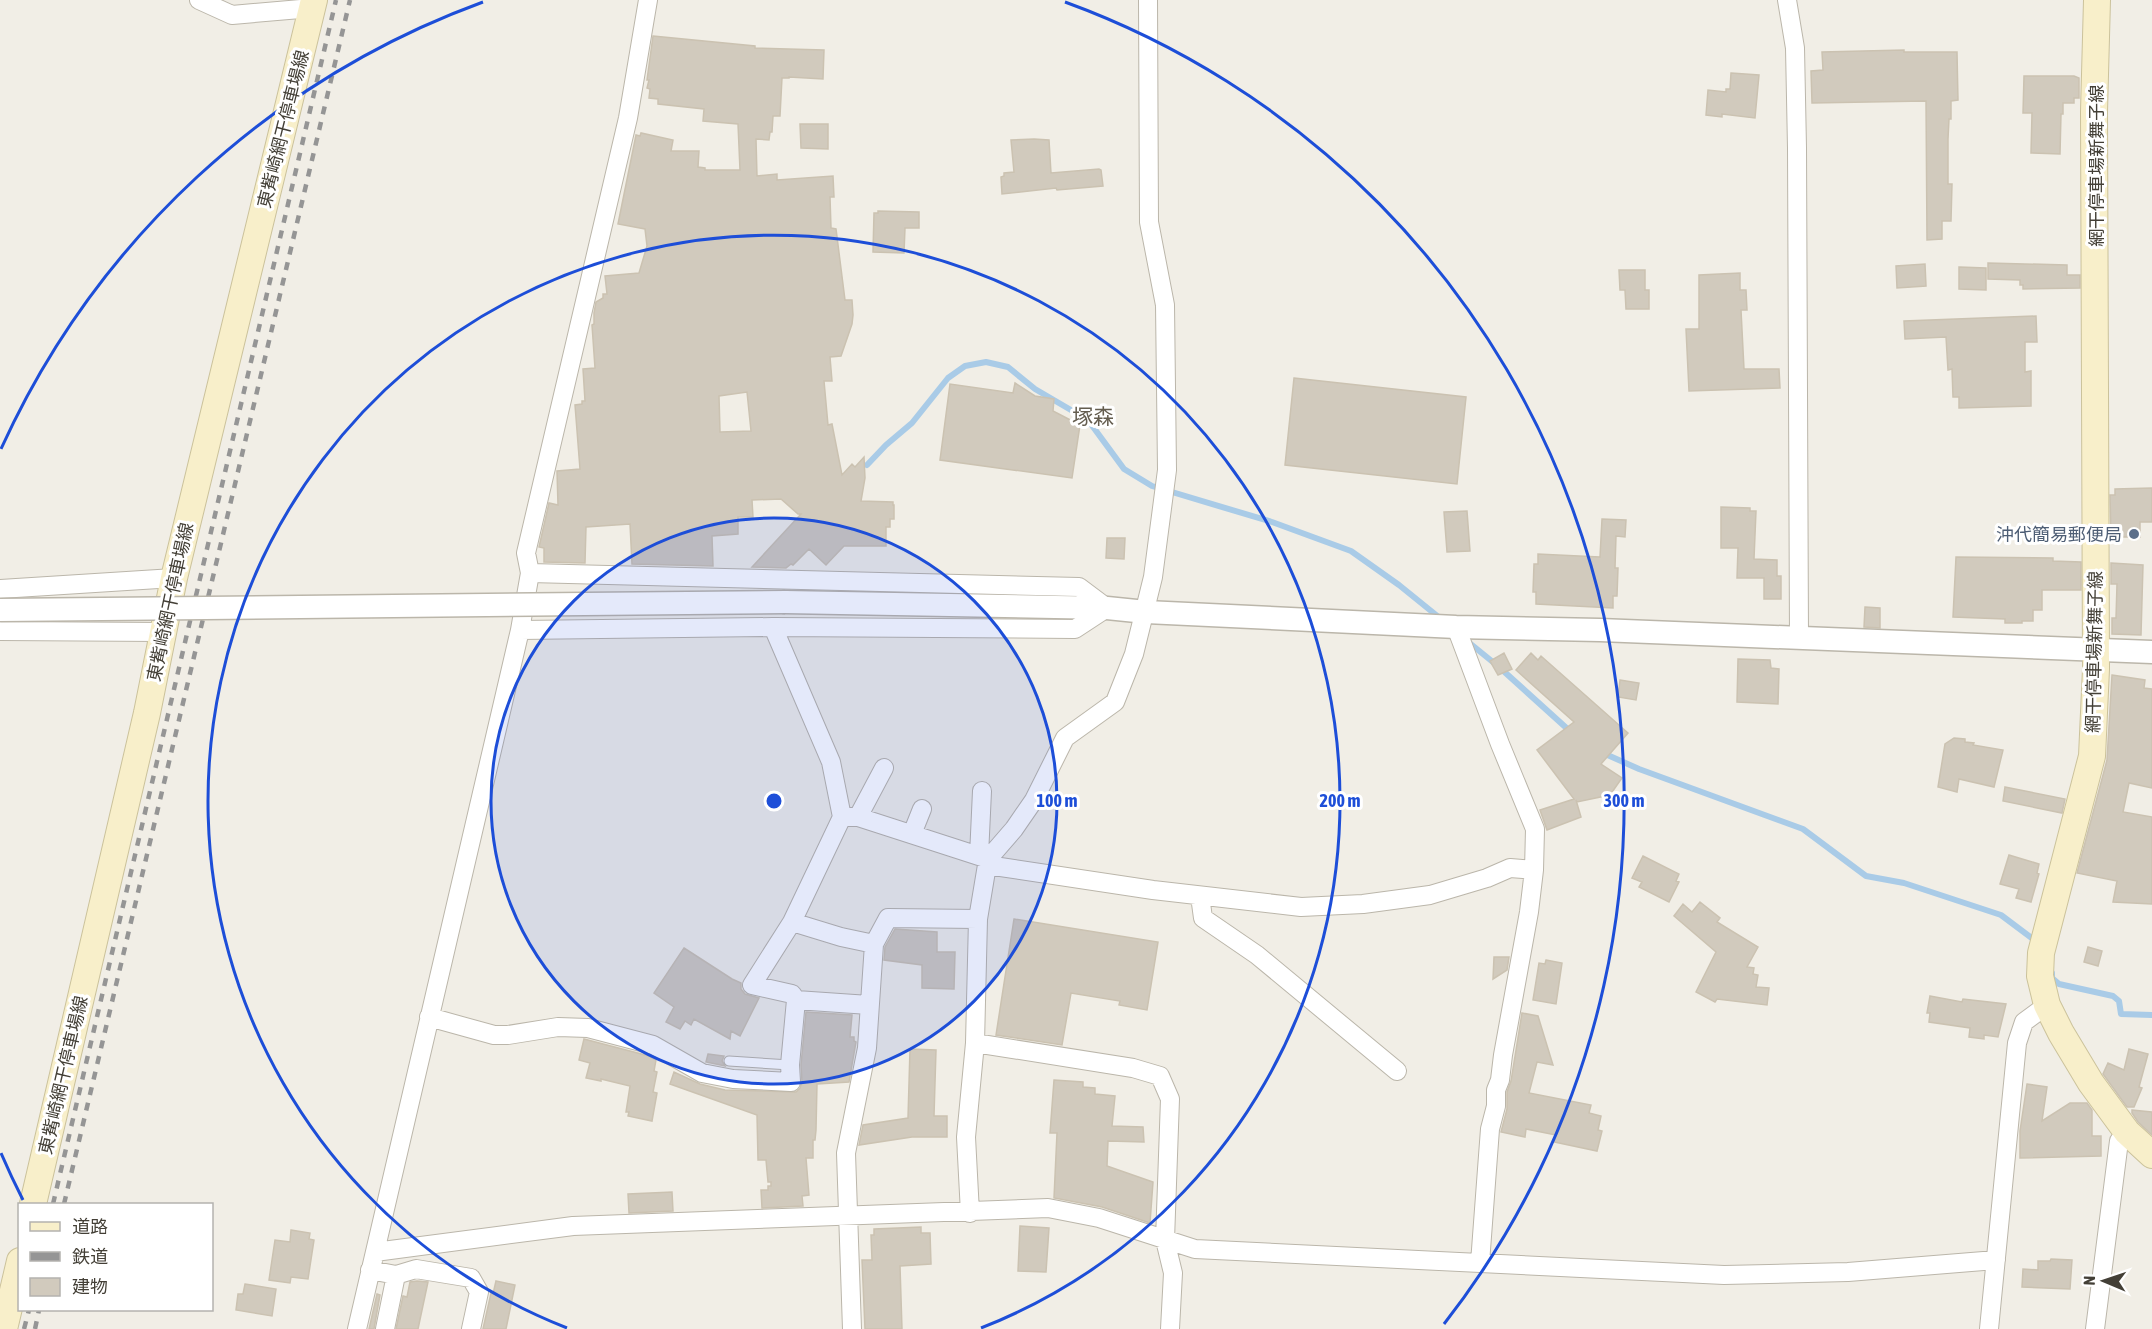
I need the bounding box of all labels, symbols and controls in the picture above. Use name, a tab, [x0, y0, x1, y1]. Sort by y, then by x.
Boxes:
street label: 東觜崎網干停車場線	[253, 48, 313, 210]
street label: 網干停車場新舞子線	[2086, 85, 2107, 247]
district label: 塚森	[1072, 404, 1114, 428]
street label: 東觜崎網干停車場線	[143, 521, 197, 683]
place label: 沖代簡易郵便局	[1996, 524, 2122, 545]
marker: 沖代簡易郵便局	[2127, 527, 2141, 541]
street label: 網干停車場新舞子線	[2082, 571, 2106, 733]
text: 100 m	[1037, 790, 1077, 811]
text: 200 m	[1320, 790, 1360, 811]
text: 300 m	[1604, 790, 1644, 811]
centre of rings	[764, 791, 784, 811]
street label: 東觜崎網干停車場線	[35, 994, 91, 1156]
legend	[18, 1203, 213, 1311]
text: 道路	[72, 1216, 108, 1237]
text: 鉄道	[72, 1246, 108, 1267]
north arrow	[2074, 1251, 2134, 1311]
text: N	[2080, 1275, 2098, 1286]
text: 建物	[72, 1276, 108, 1297]

